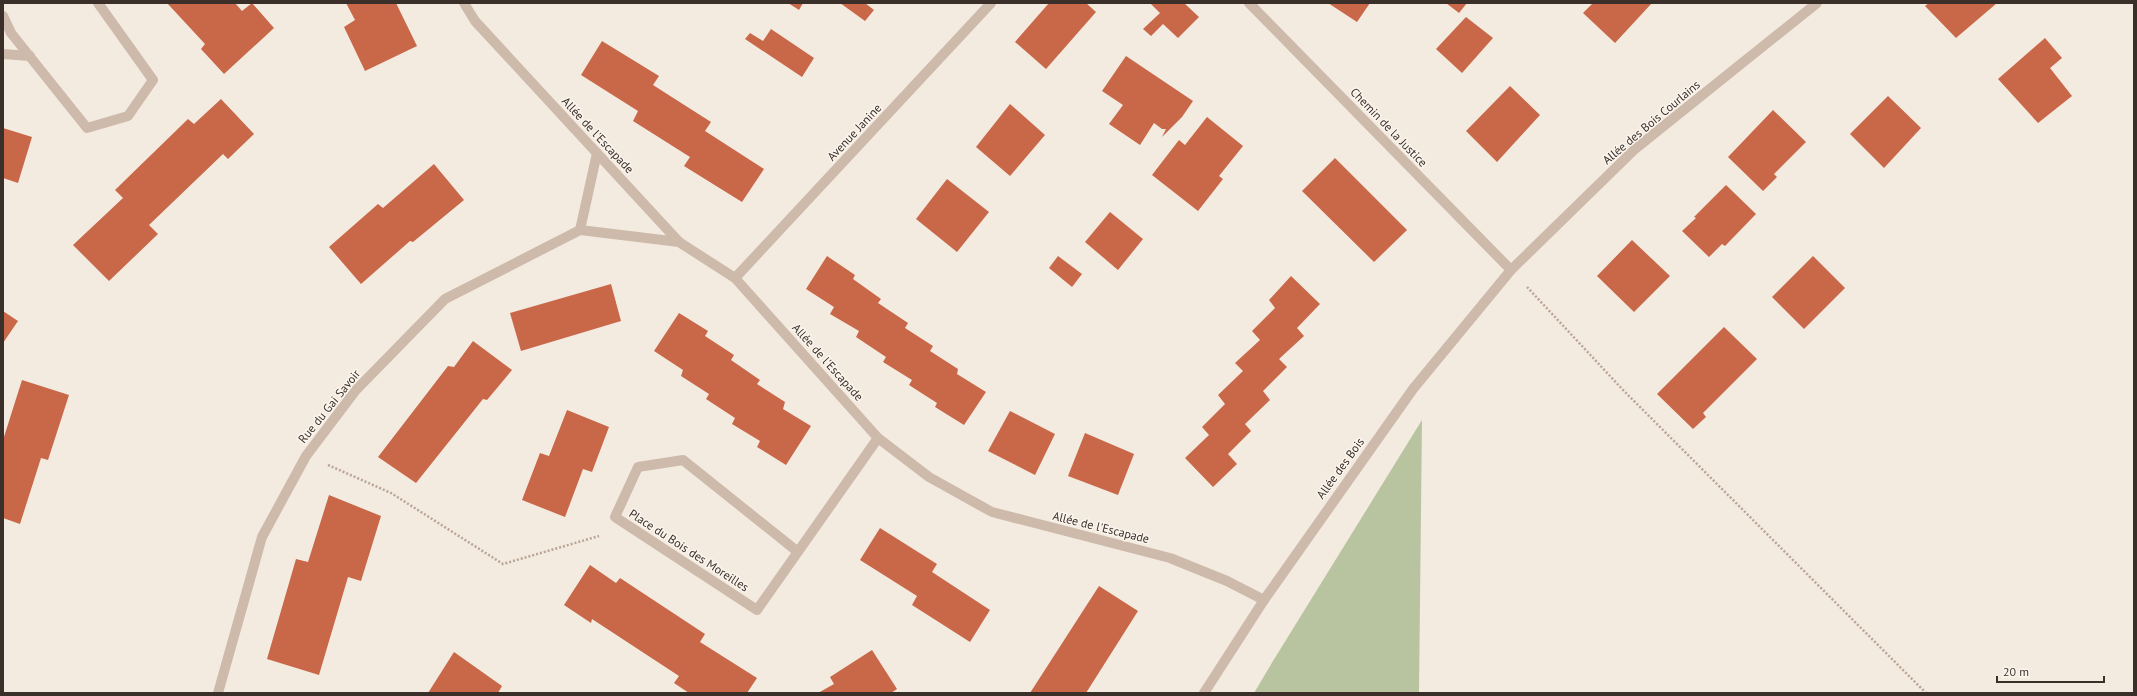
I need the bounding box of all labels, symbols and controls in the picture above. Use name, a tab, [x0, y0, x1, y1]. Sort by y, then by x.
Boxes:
street label: Allée des Bois Courlains	[1599, 77, 1703, 167]
street label: Chemin de la Justice	[1347, 84, 1431, 170]
street label: Allée de l'Escapade	[559, 94, 637, 176]
street label: Avenue Janine	[824, 100, 884, 164]
street label: Allée de l'Escapade	[789, 320, 867, 404]
street label: Rue du Gai Savoir	[295, 366, 363, 446]
street label: Allée des Bois	[1313, 435, 1367, 501]
street label: Place du Bois des Moreilles	[626, 506, 752, 594]
street label: Allée de l'Escapade	[1051, 508, 1151, 546]
scale bar	[1997, 658, 2104, 684]
text: 20 m	[2003, 664, 2029, 679]

